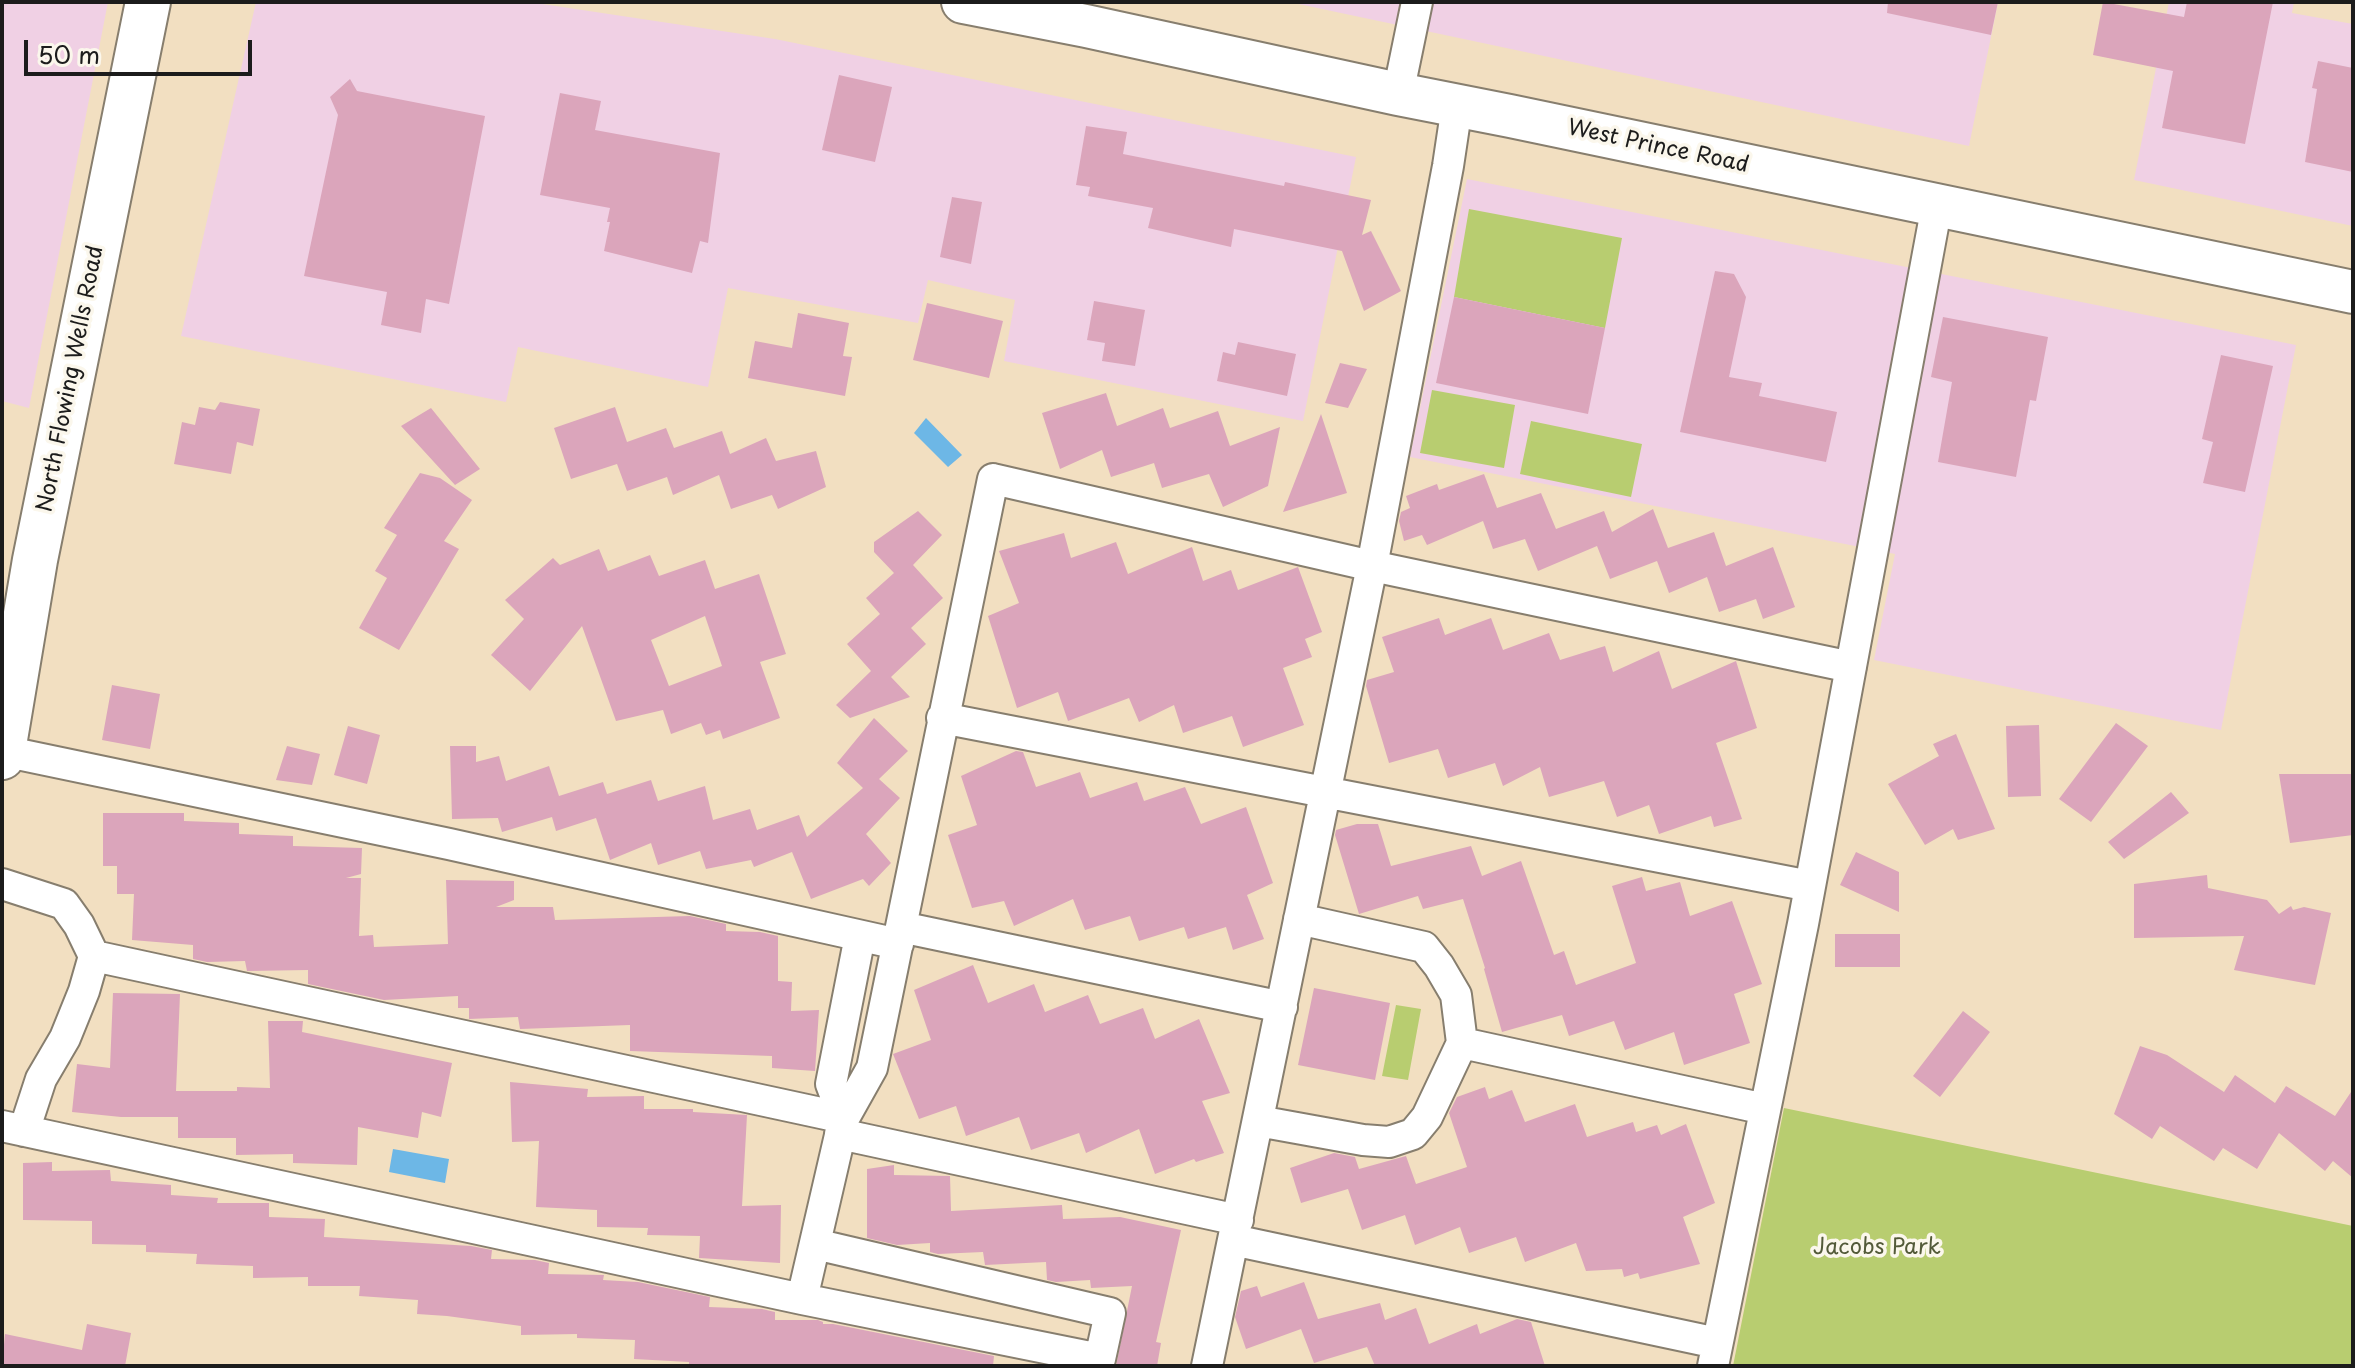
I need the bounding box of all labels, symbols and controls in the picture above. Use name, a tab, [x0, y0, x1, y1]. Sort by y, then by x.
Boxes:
scale bar	[28, 24, 256, 74]
text: 50 m	[38, 36, 100, 72]
street label: West Prince Road	[1565, 115, 1751, 179]
street label: North Flowing Wells Road	[32, 244, 110, 514]
park label: Jacobs Park	[1813, 1235, 1941, 1261]

